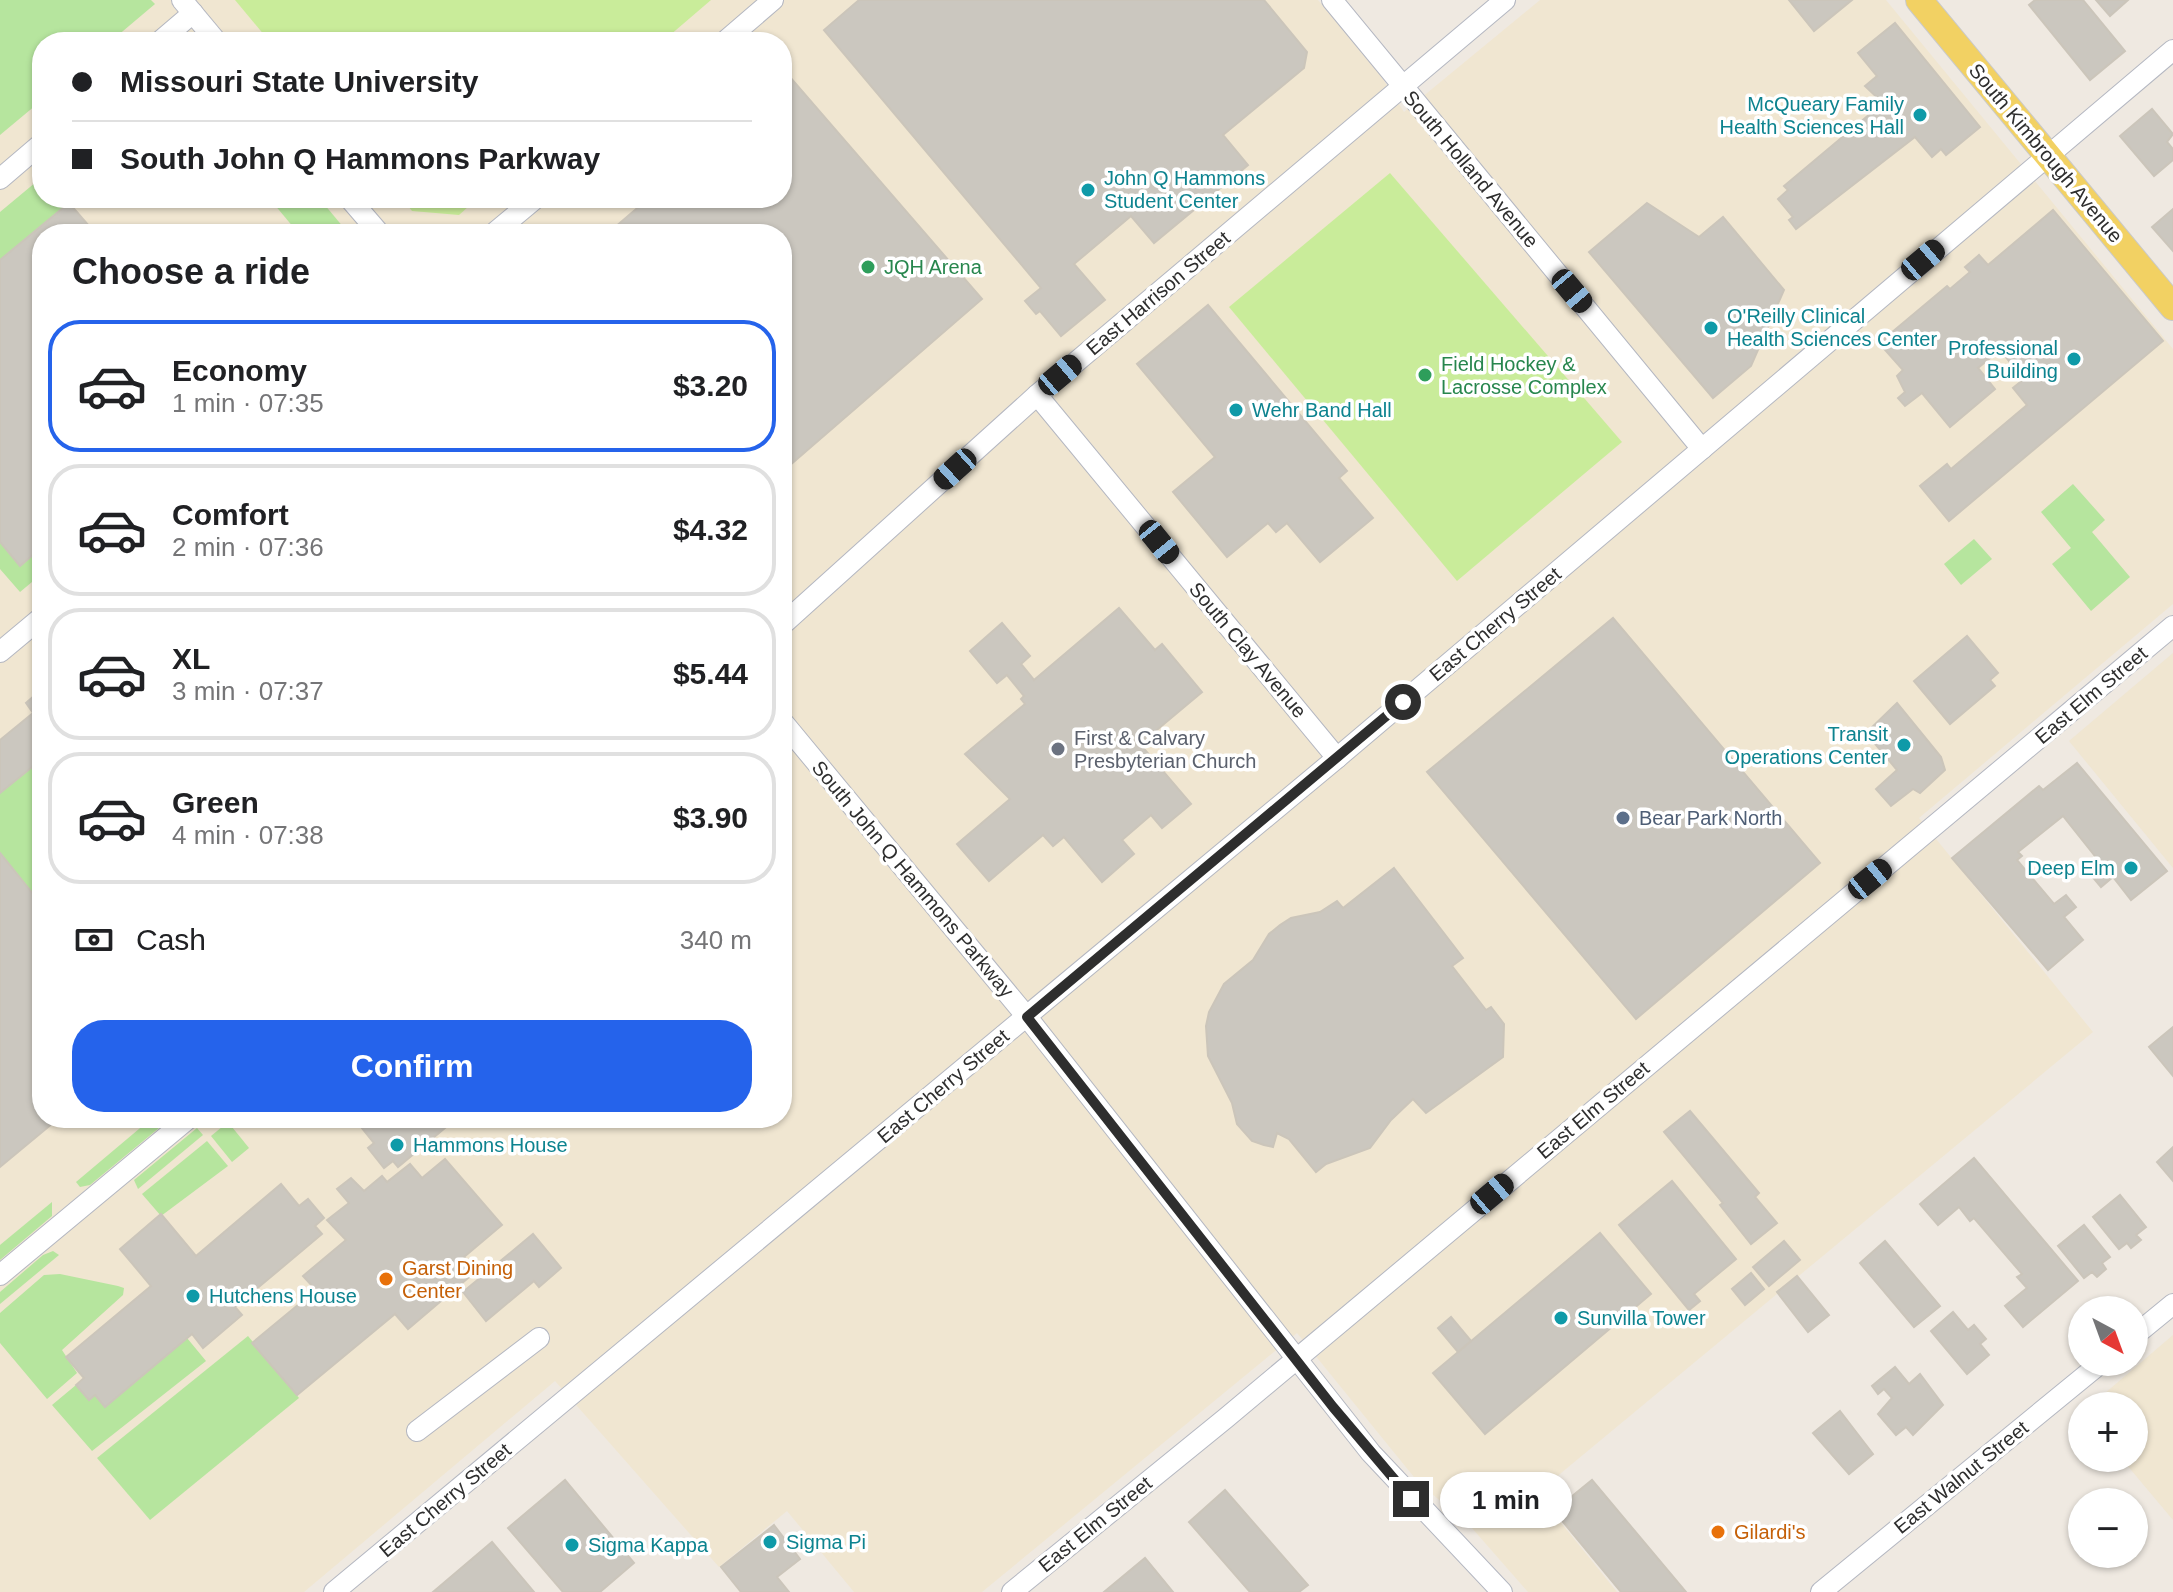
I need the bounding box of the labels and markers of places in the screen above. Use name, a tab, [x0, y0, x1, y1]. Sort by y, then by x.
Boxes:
place label: McQueary Family Health Sciences Hall	[1719, 93, 1904, 138]
marker: McQueary Family Health Sciences Hall	[1911, 106, 1929, 124]
place label: John Q Hammons Student Center	[1104, 167, 1265, 212]
marker: John Q Hammons Student Center	[1079, 181, 1097, 199]
place label: JQH Arena	[884, 256, 983, 278]
marker: JQH Arena	[859, 258, 877, 276]
place label: O'Reilly Clinical Health Sciences Center	[1727, 305, 1937, 350]
marker: O'Reilly Clinical Health Sciences Center	[1702, 319, 1720, 337]
place label: Professional Building	[1948, 337, 2058, 382]
marker: Professional Building	[2065, 350, 2083, 368]
place label: Field Hockey & Lacrosse Complex	[1441, 353, 1607, 398]
marker: Field Hockey & Lacrosse Complex	[1416, 366, 1434, 384]
place label: Wehr Band Hall	[1252, 399, 1392, 421]
marker: Wehr Band Hall	[1227, 401, 1245, 419]
place label: Transit Operations Center	[1725, 723, 1888, 768]
place label: First & Calvary Presbyterian Church	[1074, 727, 1256, 772]
marker: Transit Operations Center	[1895, 736, 1913, 754]
marker: First & Calvary Presbyterian Church	[1049, 740, 1067, 758]
place label: Bear Park North	[1639, 807, 1782, 829]
marker: Bear Park North	[1614, 809, 1632, 827]
place label: Deep Elm	[2027, 857, 2115, 879]
marker: Deep Elm	[2122, 859, 2140, 877]
place label: Hammons House	[413, 1134, 568, 1156]
marker: Hammons House	[388, 1136, 406, 1154]
place label: Garst Dining Center	[402, 1257, 513, 1302]
marker: Garst Dining Center	[377, 1270, 395, 1288]
place label: Hutchens House	[209, 1285, 357, 1307]
marker: Hutchens House	[184, 1287, 202, 1305]
place label: Sunvilla Tower	[1577, 1307, 1706, 1329]
marker: Sunvilla Tower	[1552, 1309, 1570, 1327]
place label: Gilardi's	[1734, 1521, 1806, 1543]
marker: Gilardi's	[1709, 1523, 1727, 1541]
place label: Sigma Pi	[786, 1531, 866, 1553]
marker: Sigma Pi	[761, 1533, 779, 1551]
place label: Sigma Kappa	[588, 1534, 709, 1556]
marker: Sigma Kappa	[563, 1536, 581, 1554]

